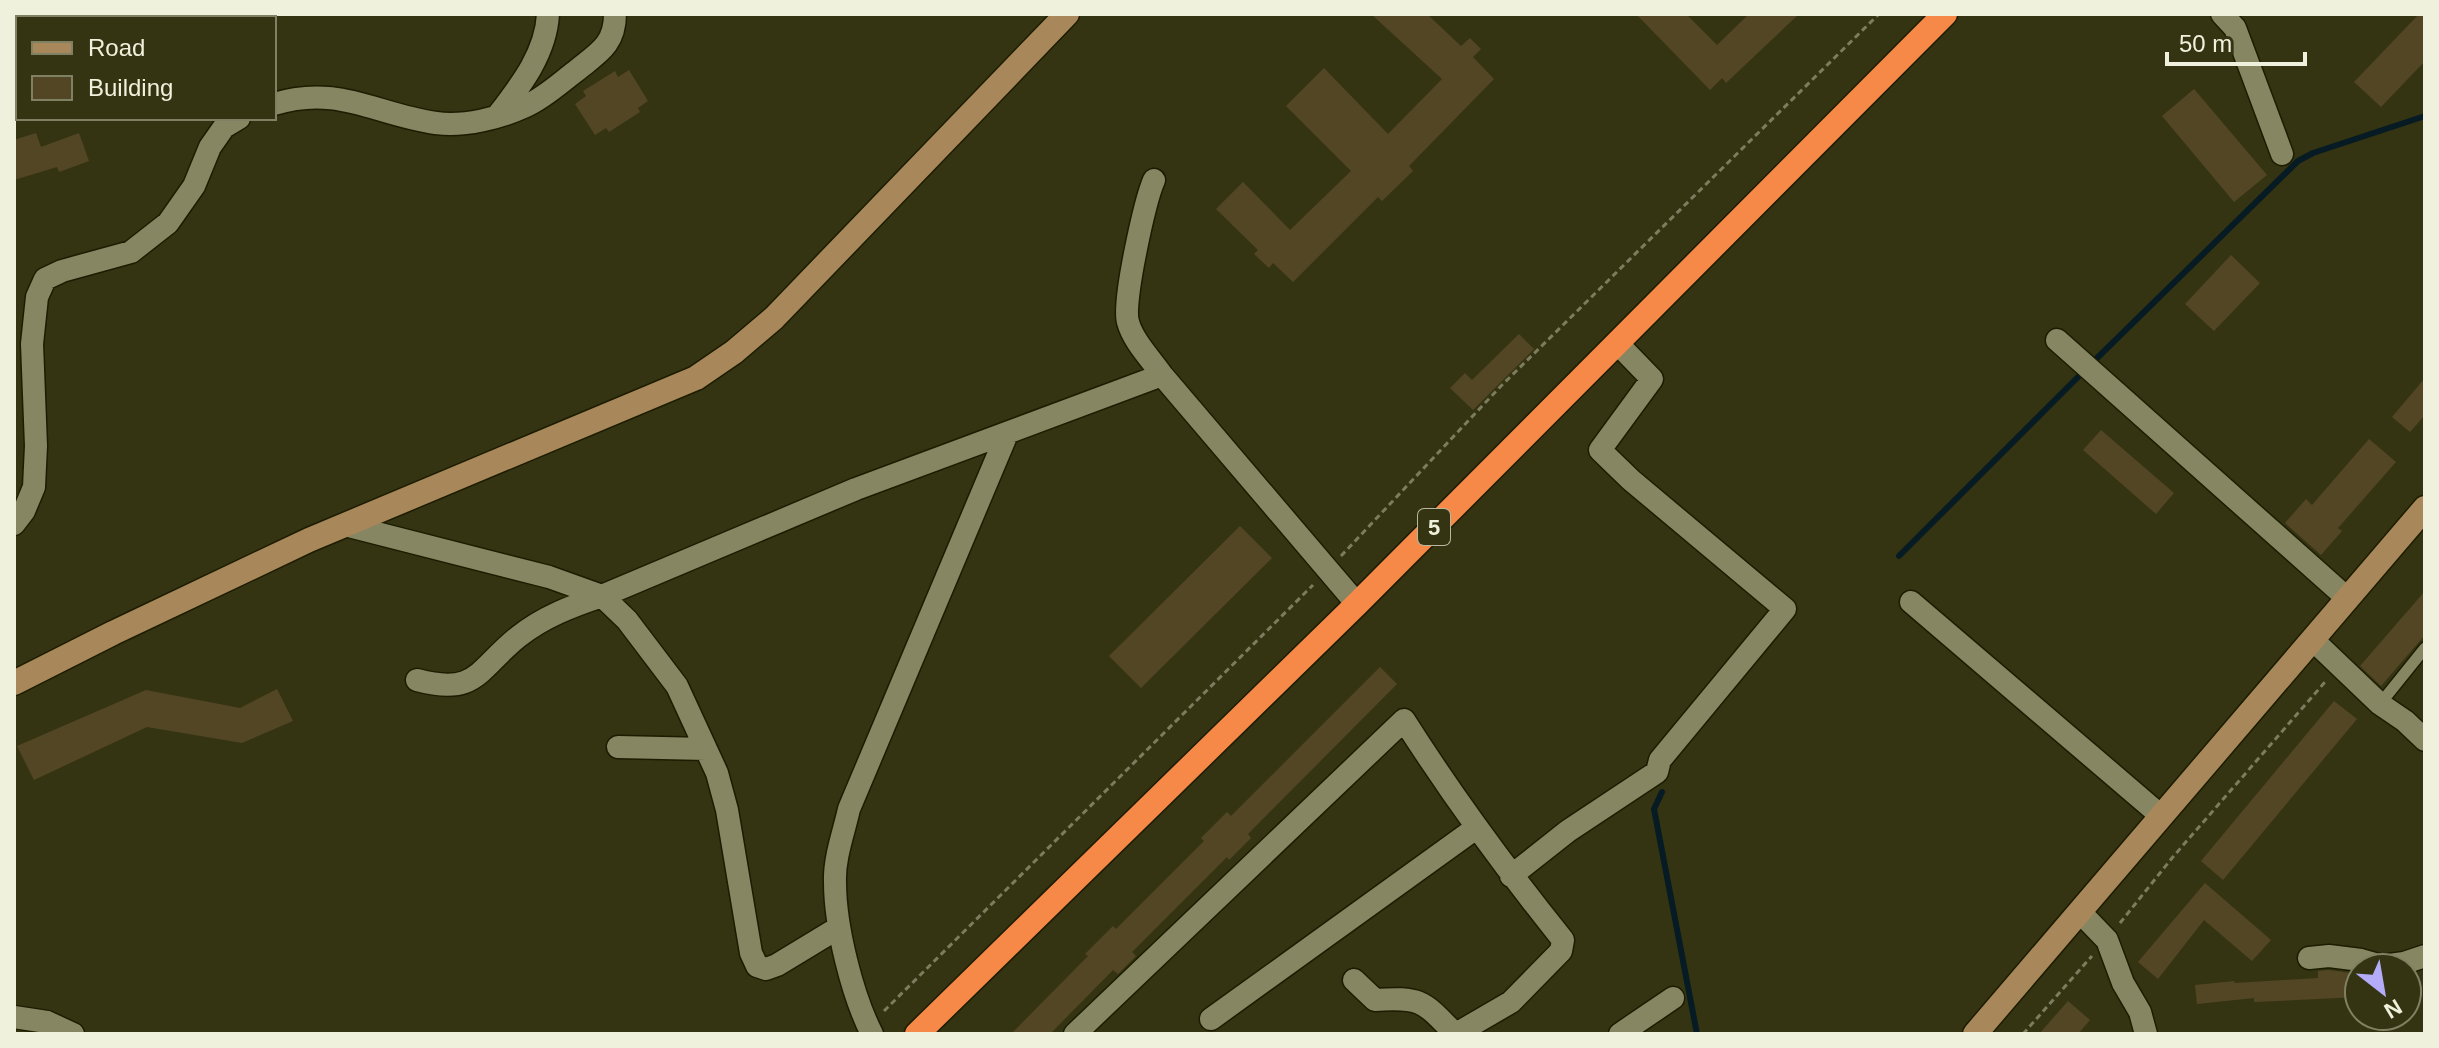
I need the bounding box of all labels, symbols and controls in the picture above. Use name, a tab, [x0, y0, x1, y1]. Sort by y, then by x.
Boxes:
legend	[16, 16, 276, 120]
scale bar	[2167, 16, 2305, 66]
text: 50 m	[2179, 30, 2232, 57]
text: Road	[88, 34, 145, 61]
text: Building	[88, 74, 173, 101]
road number: 5	[1418, 509, 1450, 545]
north arrow	[2343, 952, 2423, 1032]
text: N	[2380, 994, 2406, 1024]

